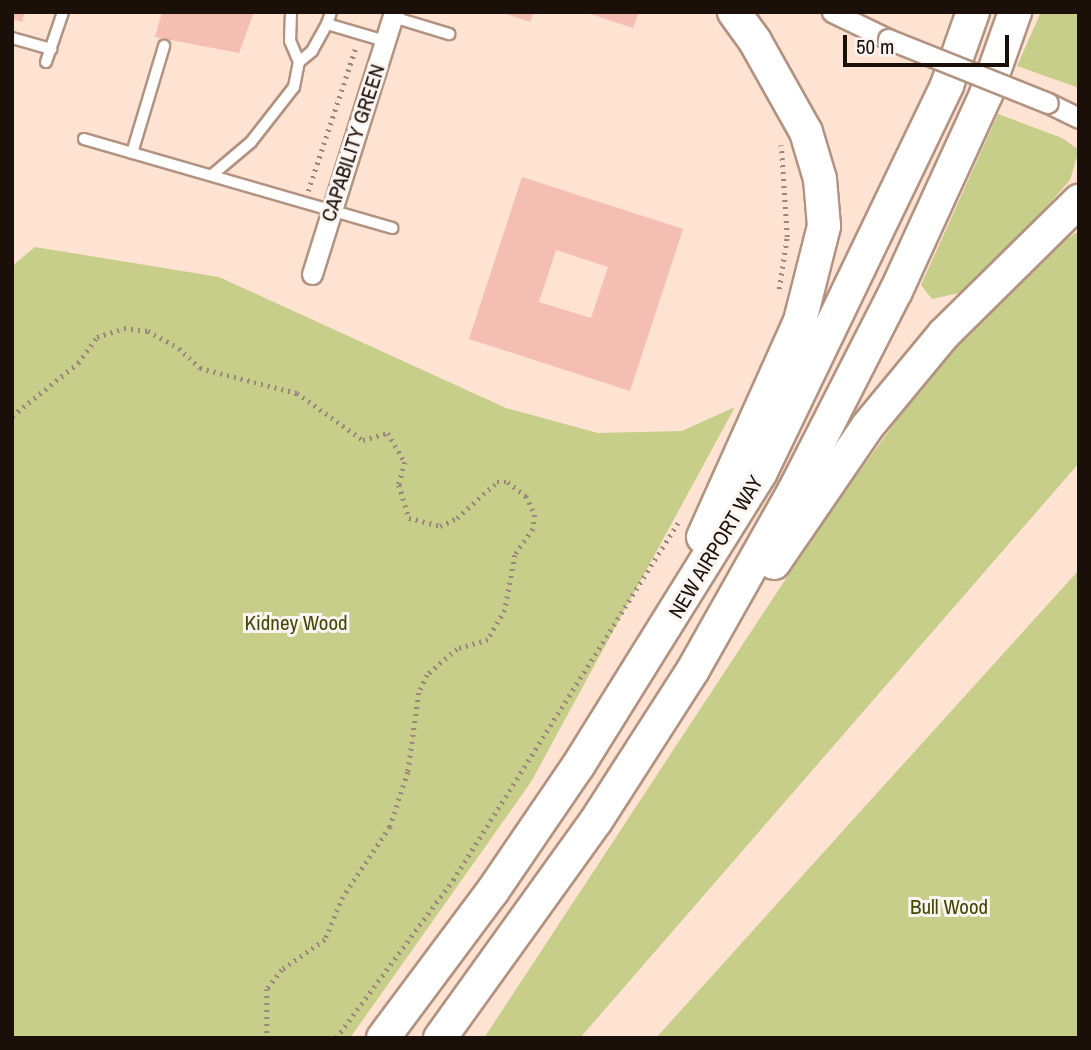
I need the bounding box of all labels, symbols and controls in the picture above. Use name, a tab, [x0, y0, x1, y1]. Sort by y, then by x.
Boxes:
scale bar	[846, 21, 1012, 65]
text: 50 m	[856, 32, 894, 61]
street label: CAPABILITY GREEN	[316, 61, 390, 225]
street label: NEW AIRPORT WAY	[663, 471, 769, 623]
park label: Kidney Wood	[244, 610, 348, 636]
park label: Bull Wood	[910, 894, 988, 920]

